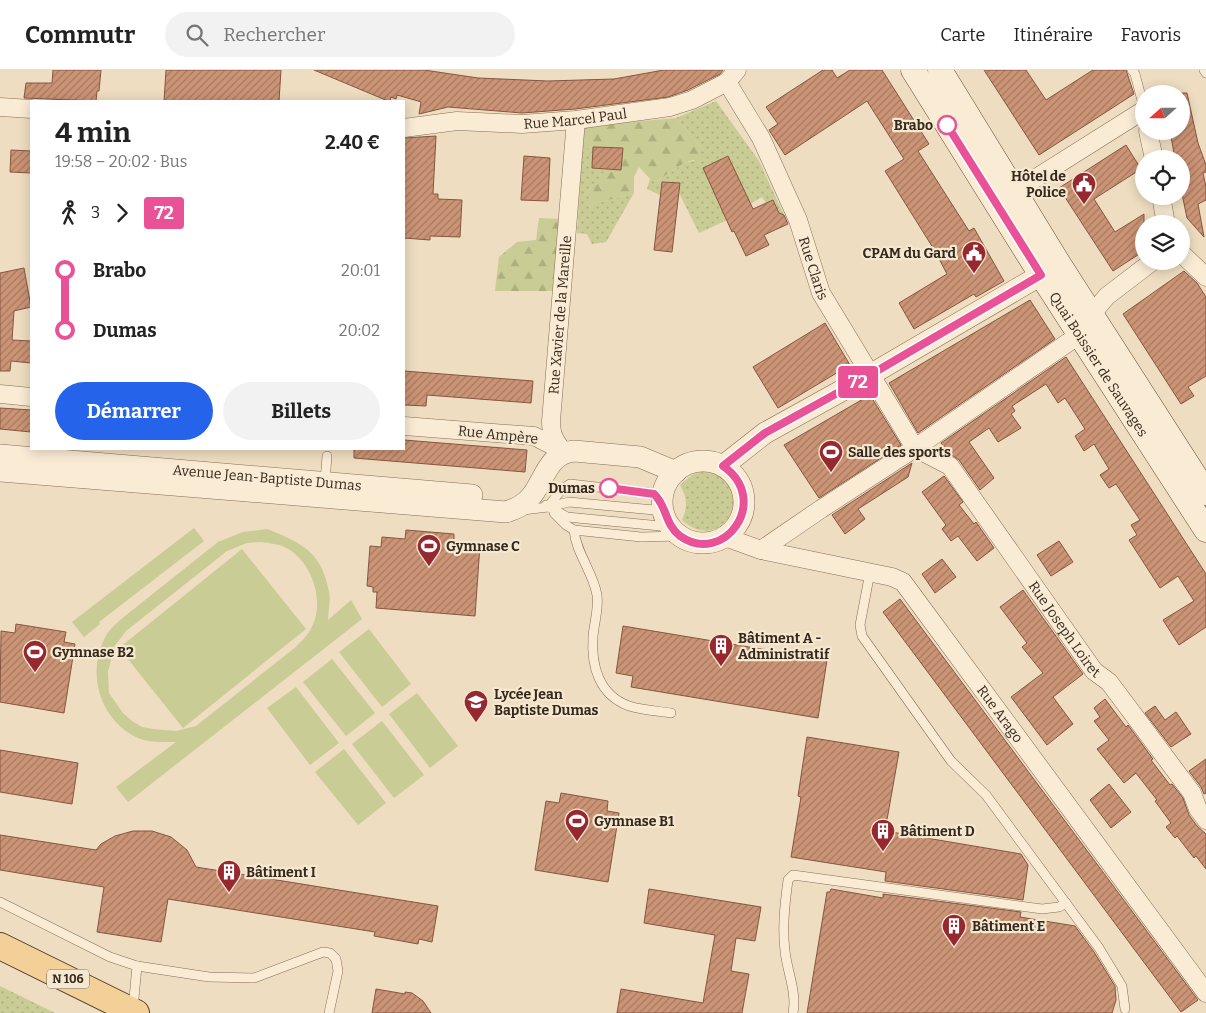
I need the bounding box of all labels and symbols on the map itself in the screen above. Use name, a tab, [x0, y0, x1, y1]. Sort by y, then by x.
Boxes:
north arrow	[1135, 85, 1190, 140]
street label: Rue Marcel Paul	[523, 105, 628, 132]
marker: Brabo	[937, 115, 957, 135]
place label: Brabo	[894, 117, 933, 134]
place label: Hôtel de Police	[1011, 168, 1066, 201]
public building icon: Hôtel de Police	[1071, 171, 1097, 205]
street label: Rue Xavier de la Mareille	[545, 235, 575, 395]
street label: Rue Claris	[795, 235, 832, 303]
public building icon: CPAM du Gard	[961, 240, 987, 274]
place label: CPAM du Gard	[863, 245, 957, 262]
street label: Quai Boissier de Sauvages	[1046, 289, 1152, 440]
line badge: 72	[836, 366, 880, 398]
street label: Rue Ampère	[457, 422, 539, 448]
sports icon: Salle des sports	[818, 439, 844, 473]
place label: Salle des sports	[848, 444, 951, 461]
street label: Avenue Jean-Baptiste Dumas	[172, 461, 362, 494]
marker: Dumas	[599, 478, 619, 498]
place label: Dumas	[548, 480, 595, 497]
sports icon: Gymnase C	[416, 533, 442, 567]
place label: Gymnase C	[446, 538, 520, 555]
street label: Rue Joseph Loiret	[1025, 578, 1103, 681]
place label: Bâtiment A - Administratif	[738, 630, 830, 663]
building icon: Bâtiment A - Administratif	[708, 633, 734, 667]
sports icon: Gymnase B2	[22, 639, 48, 673]
place label: Gymnase B2	[52, 644, 134, 661]
street label: Rue Arago	[974, 682, 1027, 746]
place label: Lycée Jean Baptiste Dumas	[494, 686, 599, 719]
school or university icon: Lycée Jean Baptiste Dumas	[463, 689, 489, 723]
sports icon: Gymnase B1	[564, 808, 590, 842]
place label: Gymnase B1	[594, 813, 674, 830]
building icon: Bâtiment D	[870, 818, 896, 852]
place label: Bâtiment D	[900, 823, 975, 840]
building icon: Bâtiment I	[216, 859, 242, 893]
place label: Bâtiment I	[246, 864, 316, 881]
building icon: Bâtiment E	[941, 913, 967, 947]
place label: Bâtiment E	[972, 918, 1045, 935]
road number: N 106	[47, 970, 89, 989]

